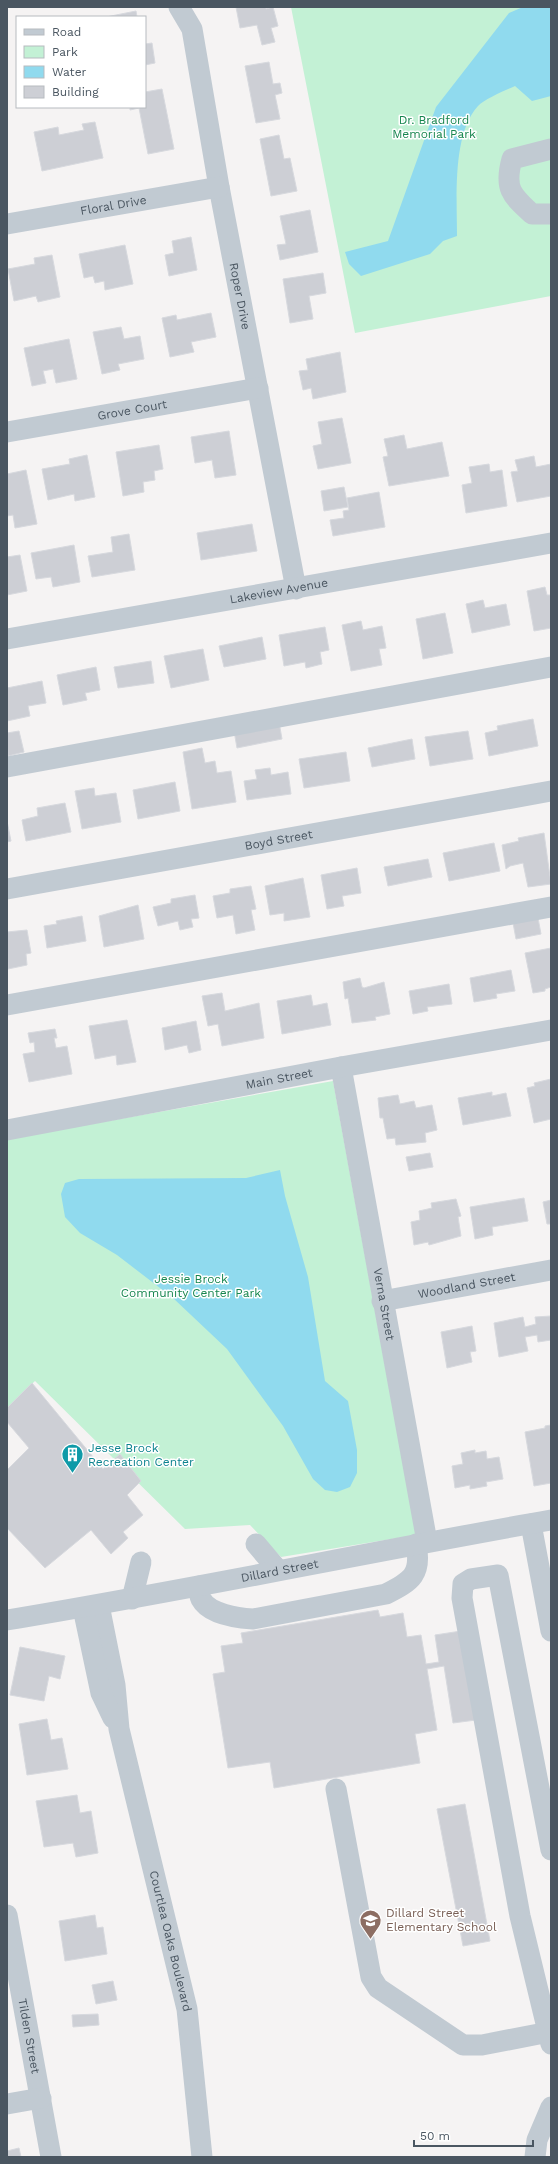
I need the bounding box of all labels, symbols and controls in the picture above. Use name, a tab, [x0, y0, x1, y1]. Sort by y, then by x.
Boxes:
legend	[16, 16, 146, 108]
text: Road	[52, 25, 81, 39]
text: Park	[52, 45, 78, 59]
text: Water	[52, 65, 87, 79]
text: Building	[52, 85, 99, 99]
park label: Dr. Bradford Memorial Park	[392, 113, 476, 141]
street label: Floral Drive	[79, 193, 148, 218]
street label: Roper Drive	[227, 261, 253, 331]
street label: Grove Court	[96, 397, 168, 423]
street label: Lakeview Avenue	[229, 575, 329, 607]
street label: Boyd Street	[243, 827, 314, 853]
street label: Main Street	[245, 1065, 314, 1092]
street label: Verna Street	[371, 1267, 397, 1341]
street label: Woodland Street	[417, 1270, 516, 1301]
park label: Jessie Brock Community Center Park	[121, 1272, 261, 1300]
place label: Jesse Brock Recreation Center	[88, 1441, 194, 1469]
building icon: Jesse Brock Recreation Center	[59, 1442, 85, 1475]
street label: Dillard Street	[240, 1556, 319, 1585]
street label: Courtlea Oaks Boulevard	[147, 1869, 194, 2013]
place label: Dillard Street Elementary School	[386, 1906, 497, 1934]
school or university icon: Dillard Street Elementary School	[357, 1907, 383, 1940]
street label: Tilden Street	[15, 1997, 43, 2075]
scale bar	[414, 2122, 533, 2148]
text: 50 m	[420, 2129, 450, 2143]

